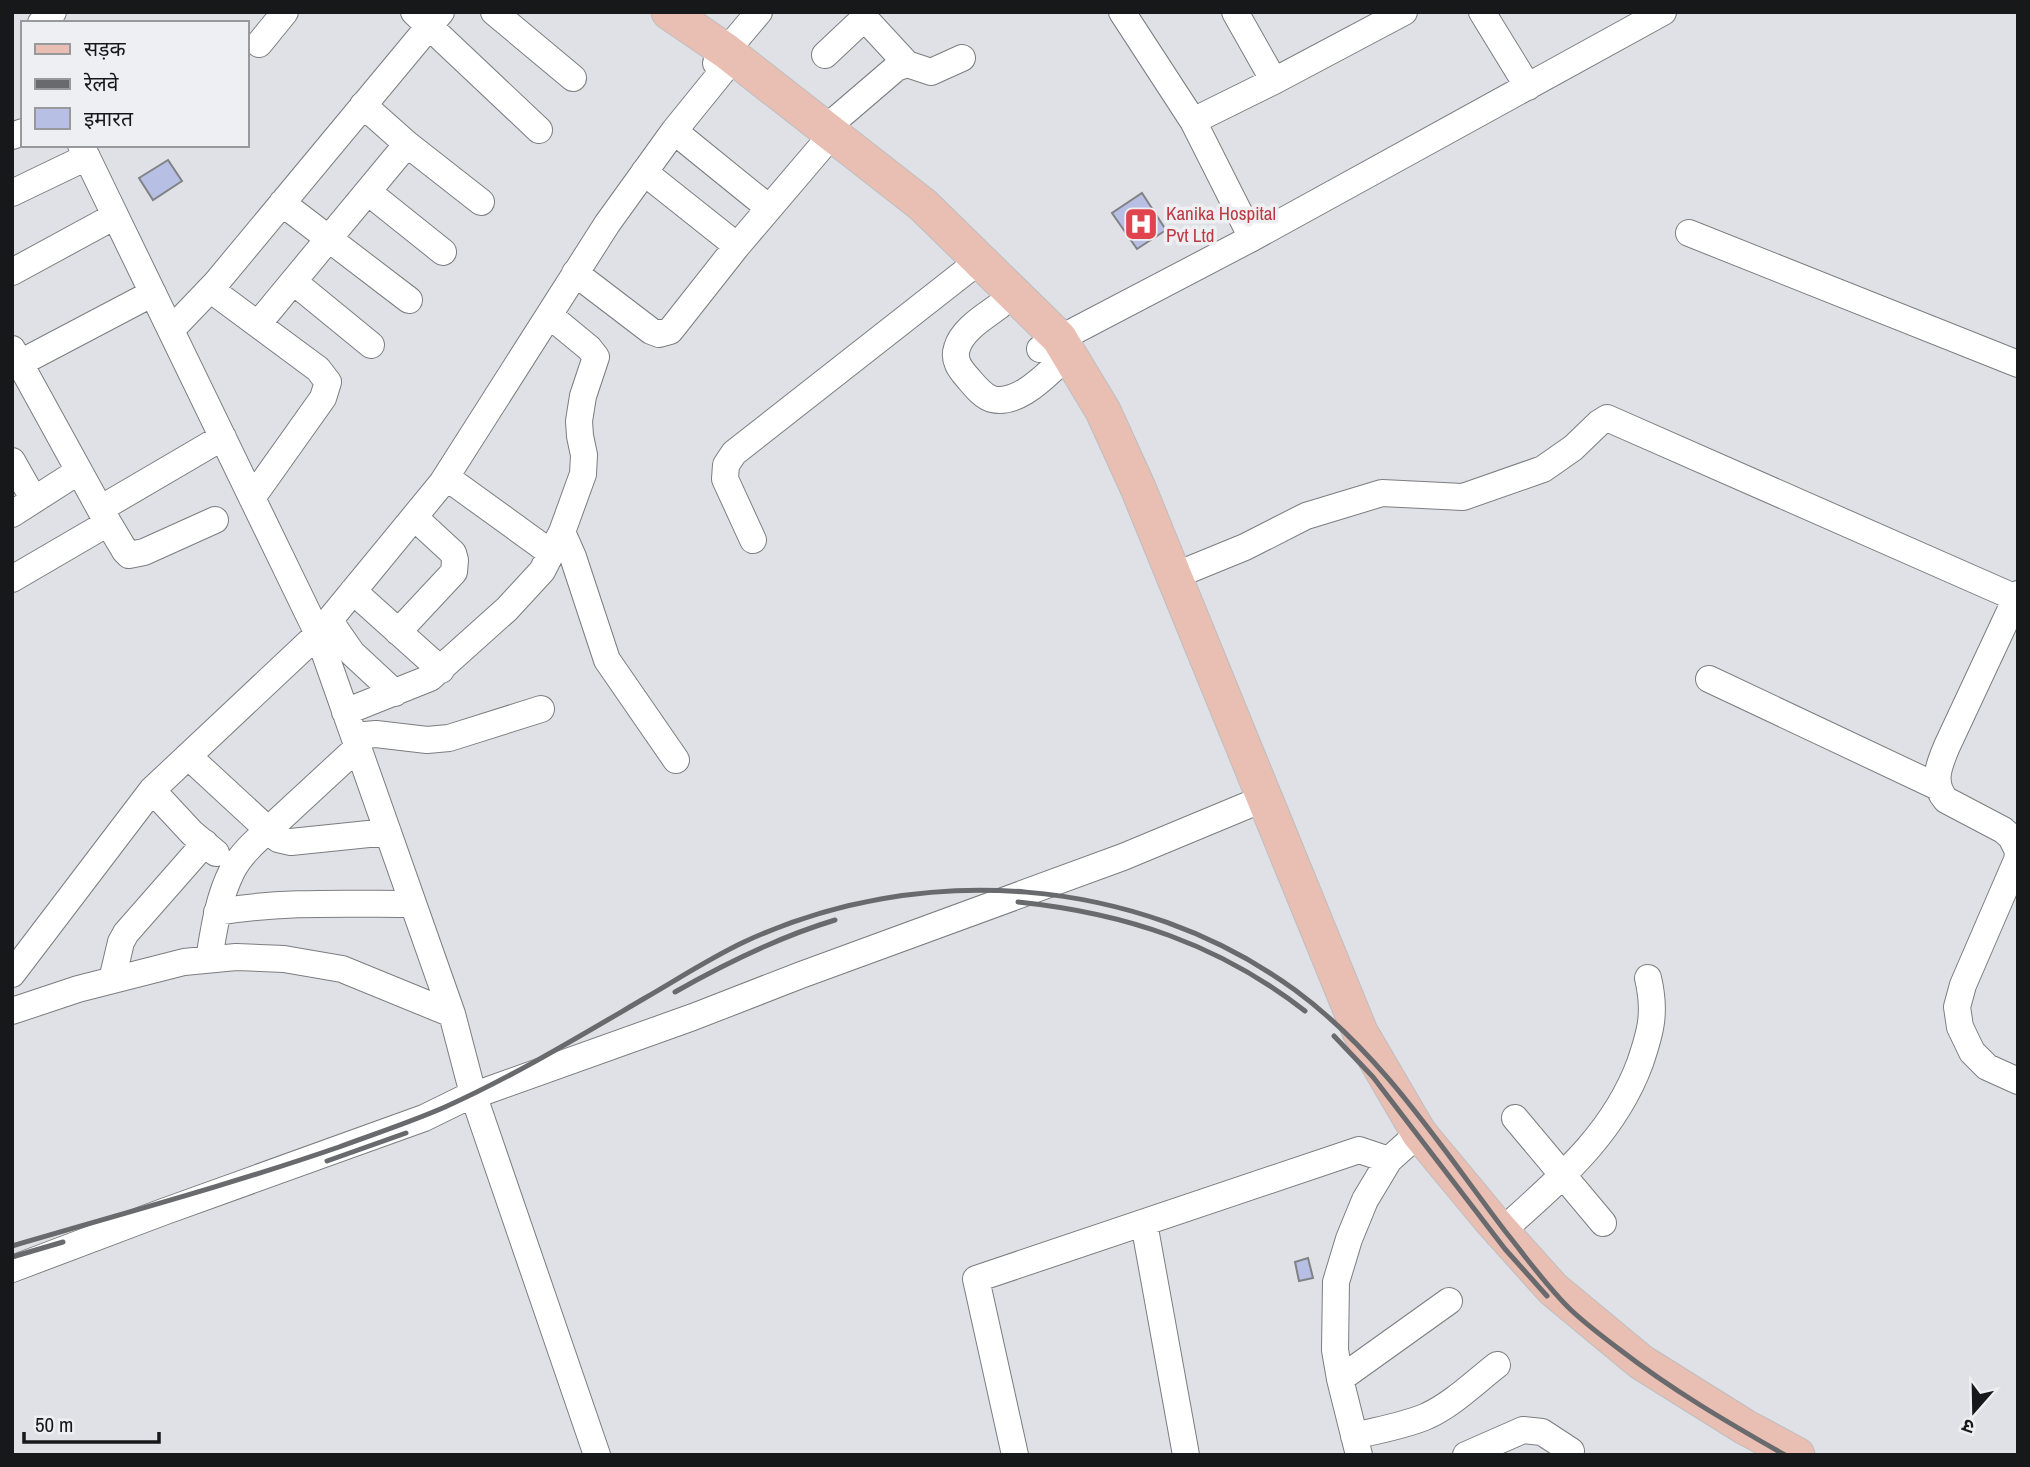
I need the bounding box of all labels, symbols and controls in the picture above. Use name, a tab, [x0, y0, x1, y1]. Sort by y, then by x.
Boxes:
legend	[21, 21, 248, 147]
text: सड़क	[84, 34, 126, 63]
text: रेलवे	[83, 69, 119, 98]
text: इमारत	[84, 104, 134, 133]
place label: Kanika Hospital Pvt Ltd	[1166, 200, 1276, 248]
hospital icon: Kanika Hospital Pvt Ltd	[1122, 205, 1160, 243]
north arrow	[1939, 1376, 2009, 1446]
scale bar	[24, 1400, 159, 1444]
text: 50 m	[35, 1410, 73, 1439]
text: उ	[1958, 1413, 1978, 1441]

